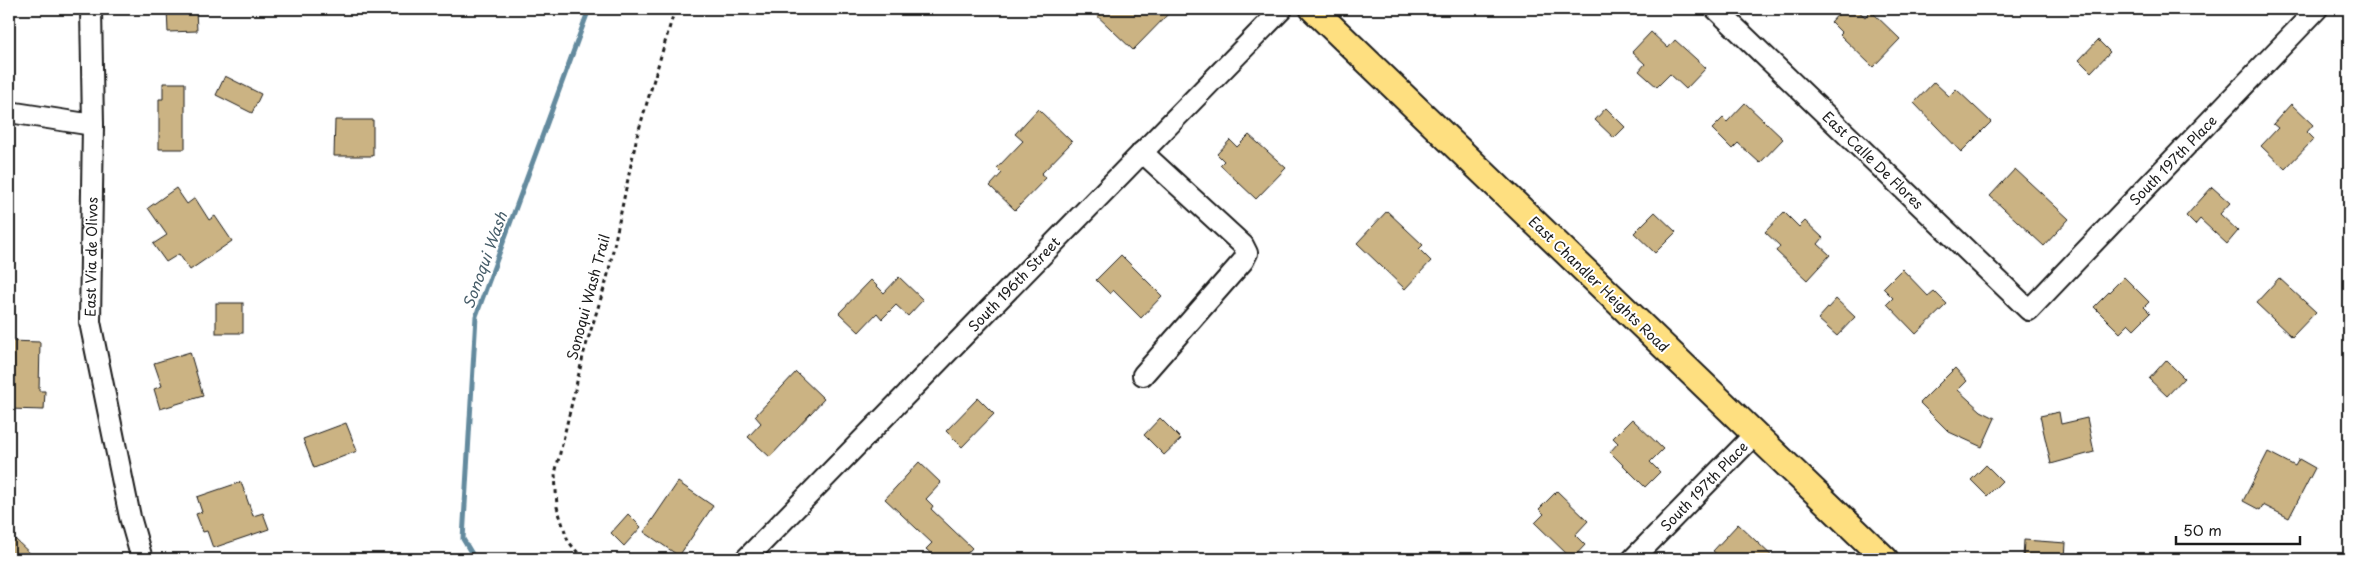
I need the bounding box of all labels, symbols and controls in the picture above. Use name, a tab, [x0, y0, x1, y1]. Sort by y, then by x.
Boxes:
street label: East Calle De Flores	[1818, 106, 1928, 214]
street label: South 197th Place	[2124, 110, 2222, 210]
street label: East Via de Olivos	[79, 197, 103, 317]
water label: Sonoqui Wash	[456, 208, 512, 312]
street label: East Chandler Heights Road	[1524, 211, 1674, 357]
street label: Sonoqui Wash Trail	[561, 232, 615, 362]
street label: South 196th Street	[963, 232, 1065, 336]
street label: South 197th Place	[1655, 436, 1753, 536]
scale bar	[2176, 513, 2299, 545]
text: 50 m	[2183, 518, 2222, 541]

